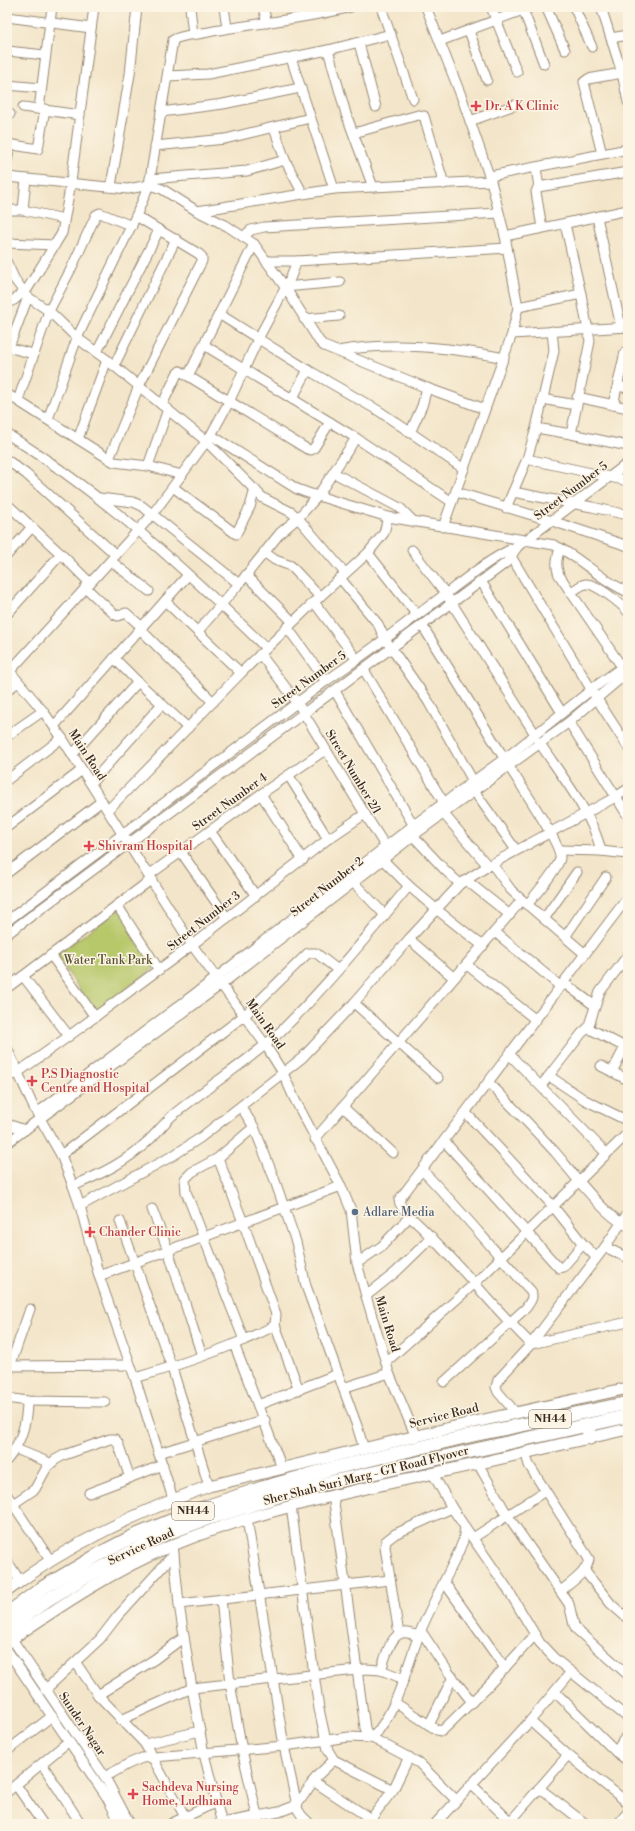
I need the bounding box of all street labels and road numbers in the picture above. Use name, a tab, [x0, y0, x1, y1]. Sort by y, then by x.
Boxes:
street label: Street Number 5	[531, 458, 611, 524]
street label: Street Number 5	[269, 648, 349, 712]
street label: Main Road	[65, 727, 109, 784]
street label: Street Number 2/1	[322, 727, 385, 818]
street label: Street Number 4	[190, 770, 270, 834]
street label: Street Number 2	[287, 854, 367, 920]
street label: Street Number 3	[165, 888, 244, 954]
street label: Main Road	[242, 996, 288, 1052]
street label: Main Road	[371, 1294, 403, 1354]
street label: Service Road	[408, 1400, 480, 1432]
road number: NH44	[529, 1410, 571, 1428]
street label: Sher Shah Suri Marg - GT Road Flyover	[262, 1443, 470, 1509]
road number: NH44	[172, 1502, 214, 1520]
street label: Service Road	[106, 1525, 176, 1569]
street label: Sunder Nagar	[55, 1689, 109, 1759]

